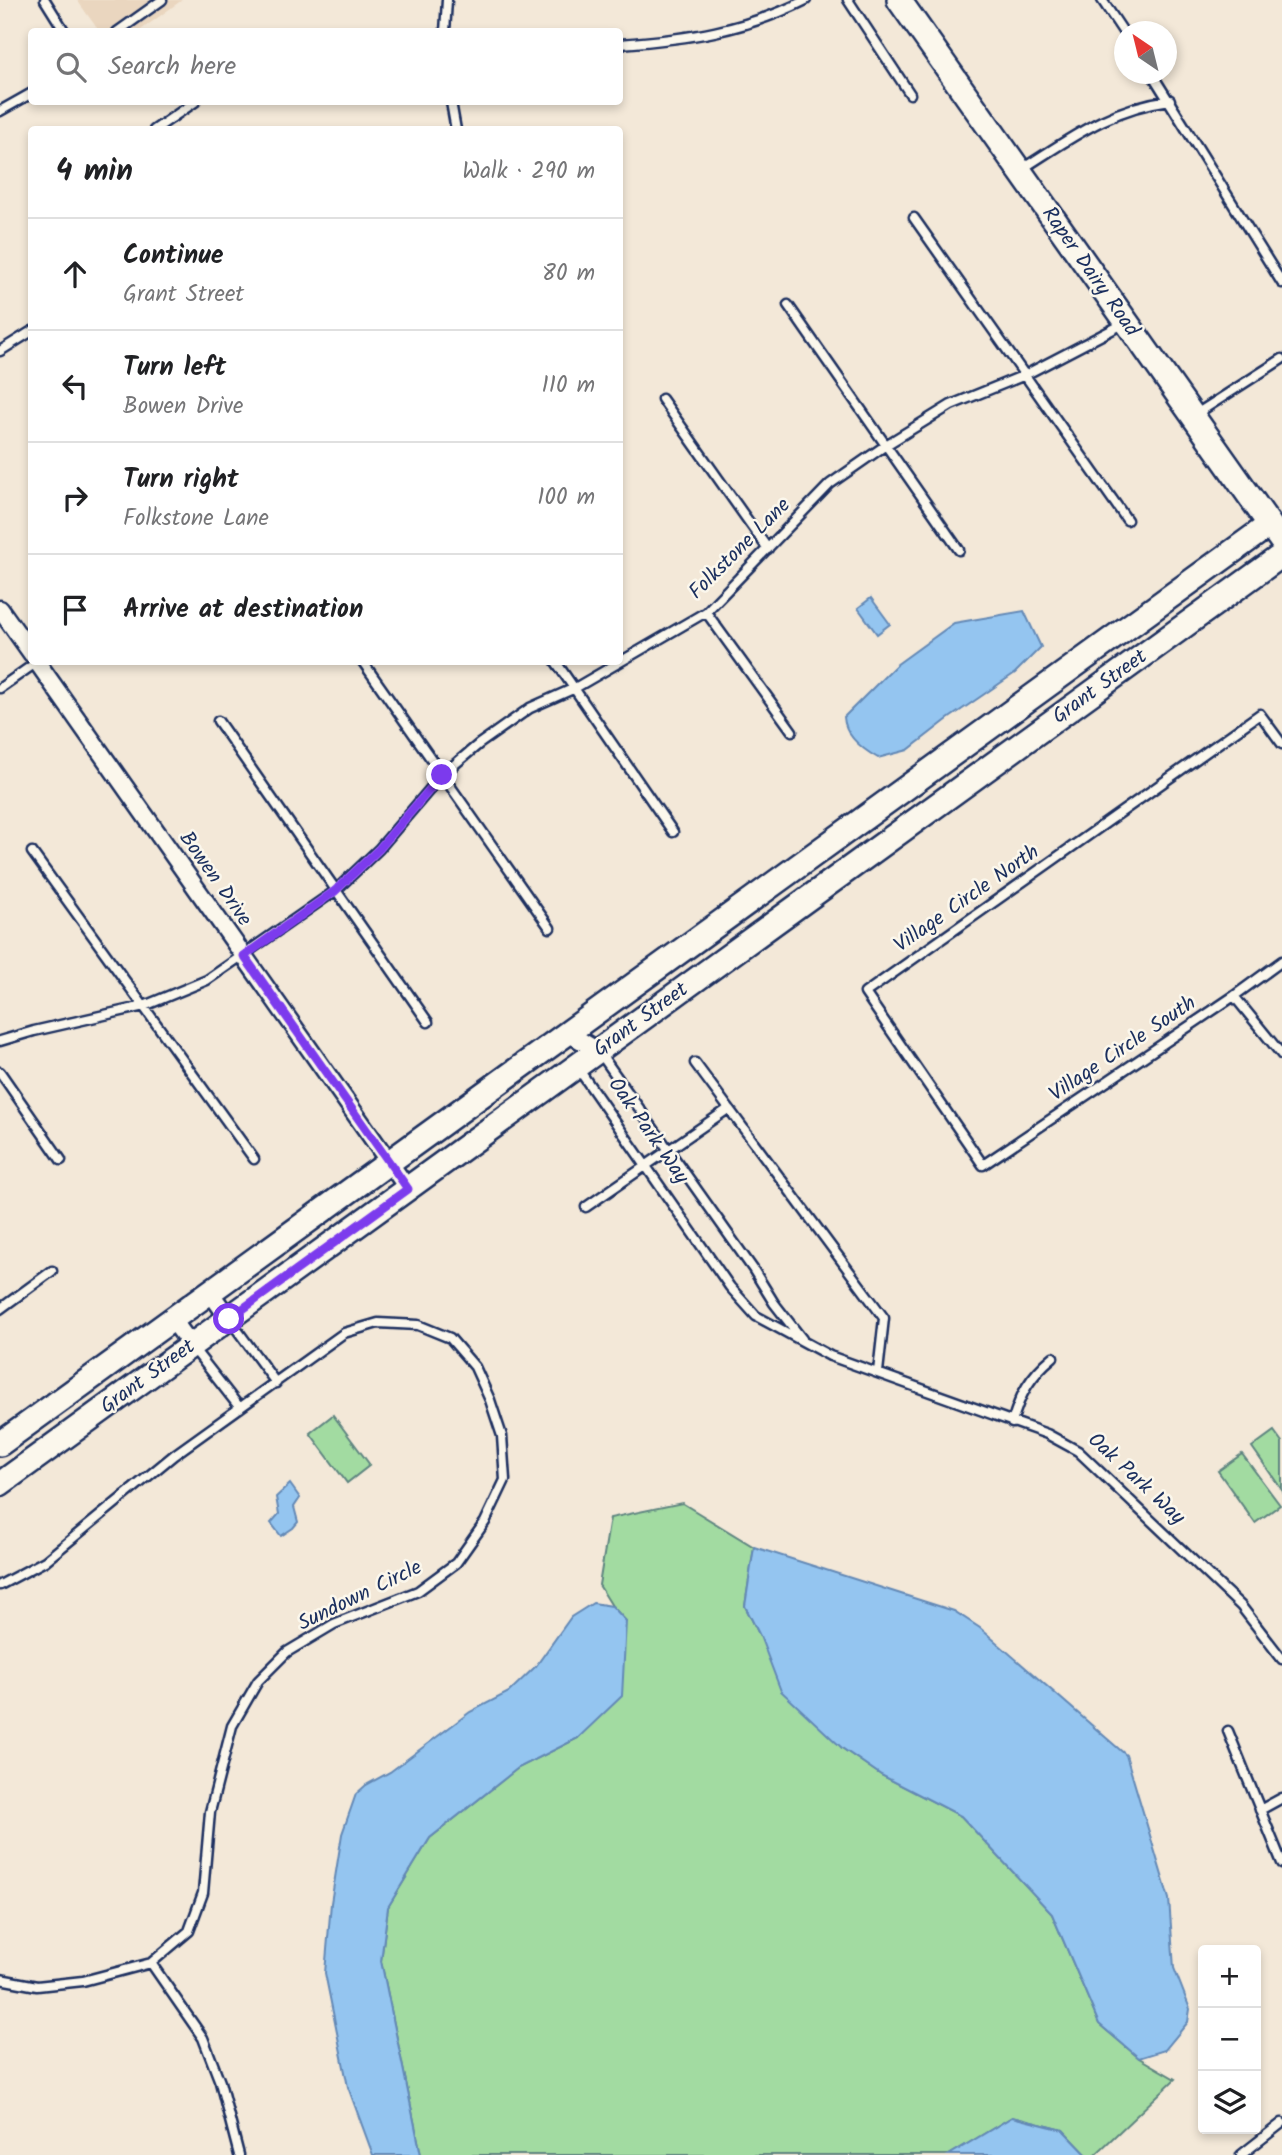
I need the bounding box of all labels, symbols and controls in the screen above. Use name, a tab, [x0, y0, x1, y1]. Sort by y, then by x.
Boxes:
north arrow	[1114, 21, 1177, 84]
search box	[28, 28, 623, 105]
text: Search here	[108, 46, 236, 88]
icon: search	[52, 48, 90, 86]
text: 4 min	[56, 148, 133, 196]
text: Walk · 290 m	[462, 154, 595, 190]
street label: Raper Dairy Road	[1033, 200, 1148, 344]
text: Continue	[123, 235, 224, 277]
icon: ahead	[56, 255, 94, 293]
text: 80 m	[542, 256, 595, 292]
text: Grant Street	[123, 277, 244, 313]
text: Turn left	[123, 347, 226, 389]
icon: left	[56, 367, 94, 405]
text: 110 m	[542, 368, 595, 404]
text: Bowen Drive	[123, 389, 243, 425]
text: Turn right	[123, 459, 239, 501]
icon: right	[56, 479, 94, 517]
text: 100 m	[537, 480, 595, 516]
street label: Folkstone Lane	[681, 490, 799, 608]
text: Folkstone Lane	[123, 501, 269, 537]
text: Arrive at destination	[123, 589, 363, 631]
icon: arrive	[56, 591, 94, 629]
street label: Grant Street	[1046, 641, 1155, 733]
route end	[426, 759, 457, 790]
street label: Bowen Drive	[170, 825, 260, 934]
street label: Village Circle North	[887, 836, 1047, 962]
street label: Grant Street	[587, 974, 696, 1066]
street label: Village Circle South	[1043, 987, 1203, 1111]
street label: Oak Park Way	[599, 1071, 697, 1191]
route start	[213, 1303, 244, 1334]
street label: Grant Street	[94, 1331, 203, 1423]
street label: Oak Park Way	[1080, 1425, 1193, 1533]
street label: Sundown Circle	[292, 1551, 428, 1640]
map controls	[1198, 1945, 1261, 2134]
button: +	[1198, 1945, 1261, 2008]
button: −	[1198, 2008, 1261, 2071]
button: layers	[1198, 2071, 1261, 2134]

